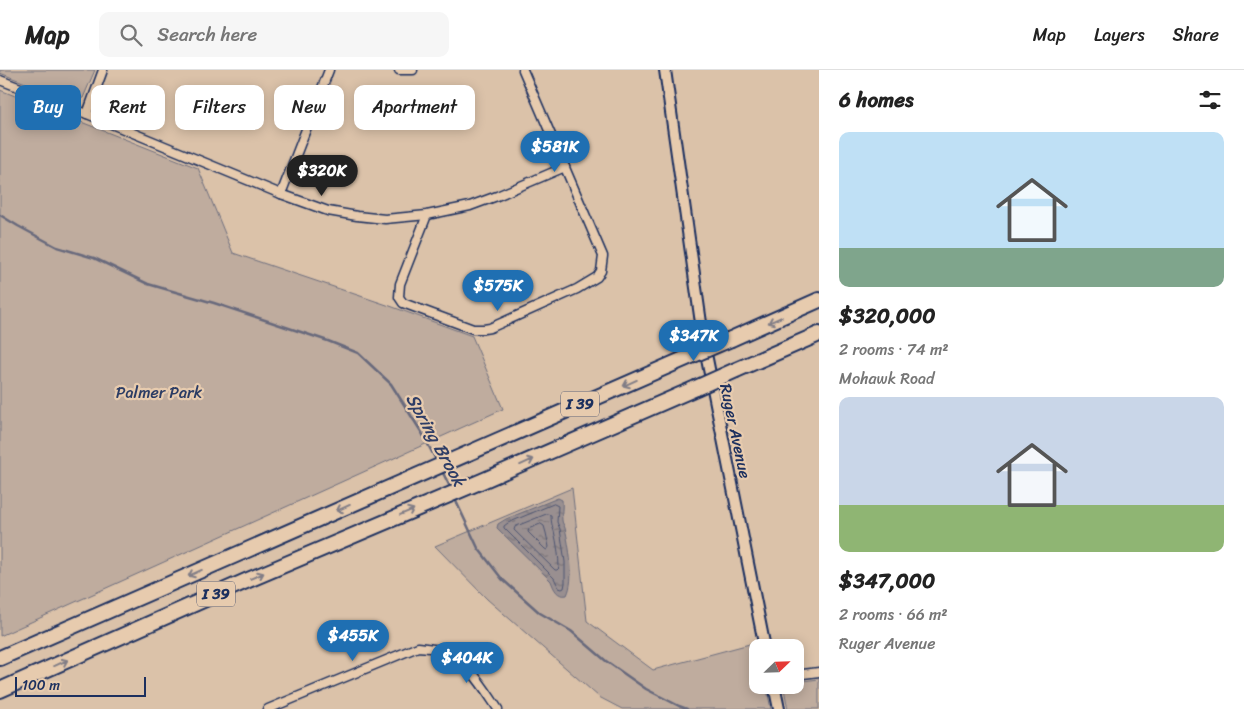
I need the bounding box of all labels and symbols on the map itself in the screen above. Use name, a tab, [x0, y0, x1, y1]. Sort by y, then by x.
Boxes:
pin: $581K	[520, 131, 590, 173]
pin: $320K	[287, 154, 357, 197]
pin: $575K	[463, 270, 533, 312]
one-way arrow	[768, 315, 783, 325]
pin: $347K	[659, 320, 729, 362]
park label: Palmer Park	[116, 378, 203, 407]
one-way arrow	[623, 378, 638, 388]
street label: Ruger Avenue	[711, 381, 760, 481]
water label: Spring Brook	[397, 387, 476, 494]
road number: I 39	[561, 392, 599, 416]
one-way arrow	[519, 456, 534, 466]
one-way arrow	[336, 503, 351, 513]
one-way arrow	[399, 507, 414, 517]
one-way arrow	[187, 570, 202, 579]
one-way arrow	[249, 571, 264, 580]
road number: I 39	[197, 582, 235, 606]
pin: $455K	[318, 620, 388, 662]
north arrow	[749, 639, 804, 694]
pin: $404K	[432, 642, 502, 684]
one-way arrow	[53, 657, 68, 667]
scale bar	[15, 674, 146, 697]

